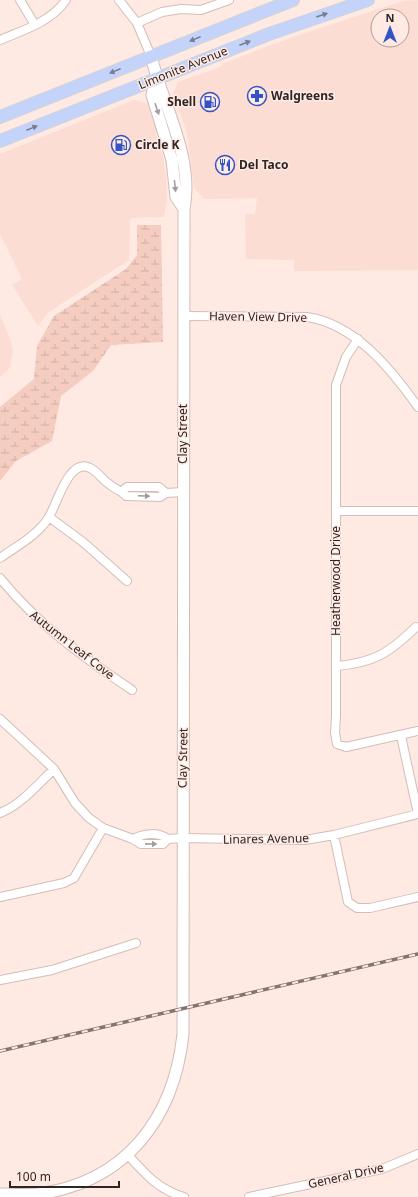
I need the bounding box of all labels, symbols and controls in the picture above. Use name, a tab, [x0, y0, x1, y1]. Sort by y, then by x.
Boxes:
north arrow	[370, 8, 410, 48]
text: N	[386, 10, 394, 25]
one-way arrow	[316, 12, 328, 18]
one-way arrow	[189, 36, 201, 42]
one-way arrow	[239, 39, 251, 45]
street label: Limonite Avenue	[136, 42, 230, 93]
one-way arrow	[109, 68, 121, 74]
pharmacy icon: Walgreens	[246, 85, 268, 107]
place label: Walgreens	[271, 87, 334, 104]
fuel station icon: Shell	[199, 91, 221, 113]
place label: Shell	[167, 93, 196, 110]
one-way arrow	[154, 103, 160, 115]
one-way arrow	[26, 125, 38, 131]
fuel station icon: Circle K	[110, 134, 132, 156]
place label: Circle K	[135, 136, 179, 153]
restaurant icon: Del Taco	[214, 154, 236, 176]
place label: Del Taco	[239, 156, 289, 173]
one-way arrow	[172, 180, 178, 192]
street label: Haven View Drive	[209, 307, 307, 326]
street label: Clay Street	[174, 403, 191, 464]
one-way arrow	[138, 493, 150, 500]
street label: Heatherwood Drive	[327, 526, 344, 636]
street label: Autumn Leaf Cove	[26, 606, 118, 683]
street label: Clay Street	[173, 727, 192, 788]
street label: Linares Avenue	[223, 829, 309, 848]
one-way arrow	[145, 841, 158, 847]
street label: General Drive	[306, 1159, 386, 1192]
scale bar	[10, 1163, 119, 1189]
text: 100 m	[16, 1168, 51, 1185]

